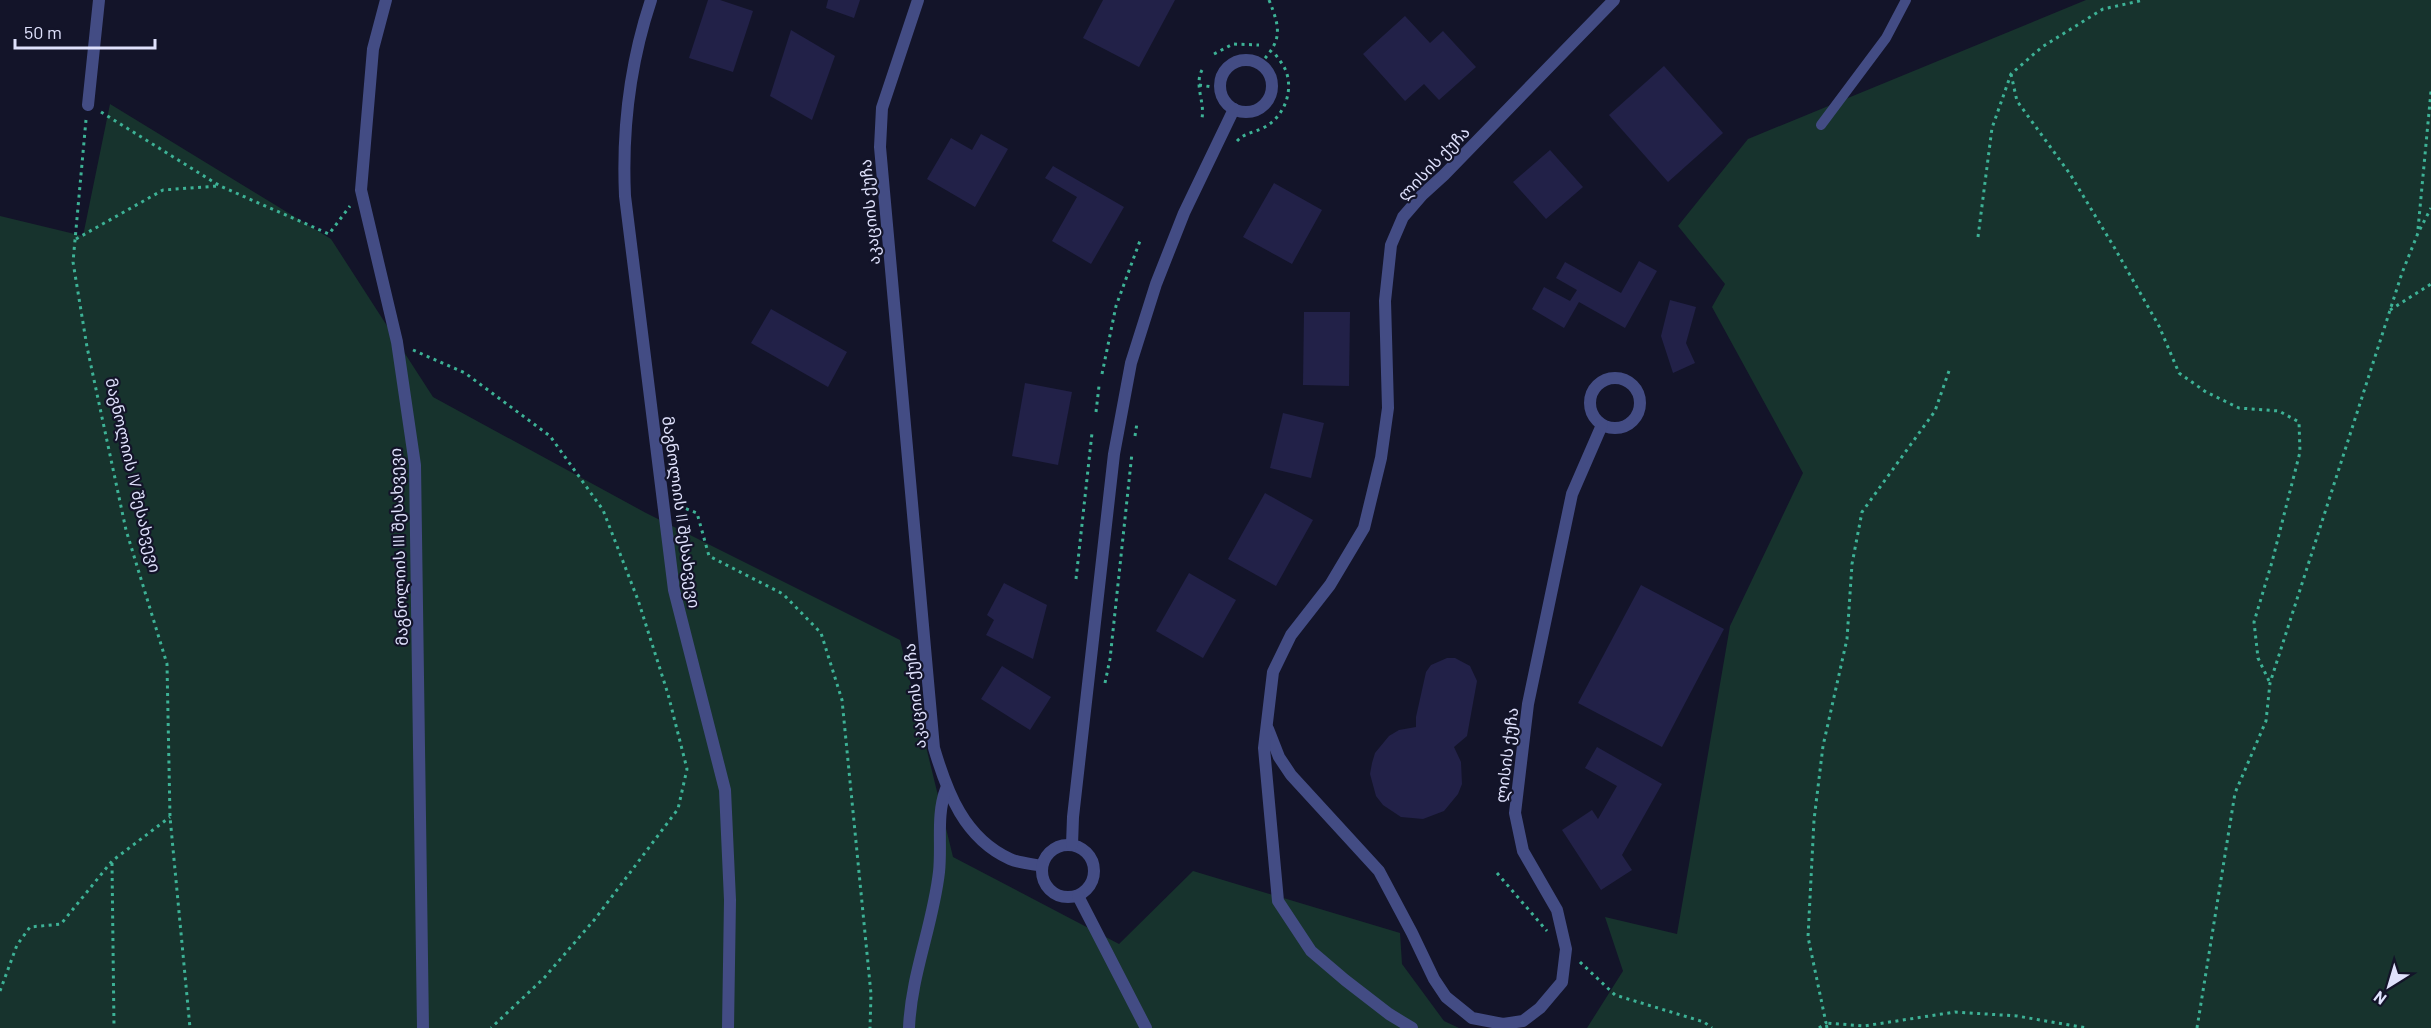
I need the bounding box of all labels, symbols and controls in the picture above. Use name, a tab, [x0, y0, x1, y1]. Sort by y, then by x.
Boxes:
scale bar	[15, 12, 154, 50]
text: 50 m	[24, 21, 62, 43]
street label: ლისის ქუჩა	[1393, 122, 1475, 205]
street label: აკაციის ქუჩა	[855, 158, 884, 266]
street label: მაგნოლიის IV შესახვევი	[100, 376, 166, 575]
street label: მაგნოლიის II შესახვევი	[657, 415, 705, 610]
street label: მაგნოლიის III შესახვევი	[385, 448, 413, 646]
street label: აკაციის ქუჩა	[899, 642, 930, 750]
street label: ლისის ქუჩა	[1491, 706, 1523, 804]
north arrow	[2359, 956, 2419, 1016]
text: N	[2370, 988, 2390, 1009]

